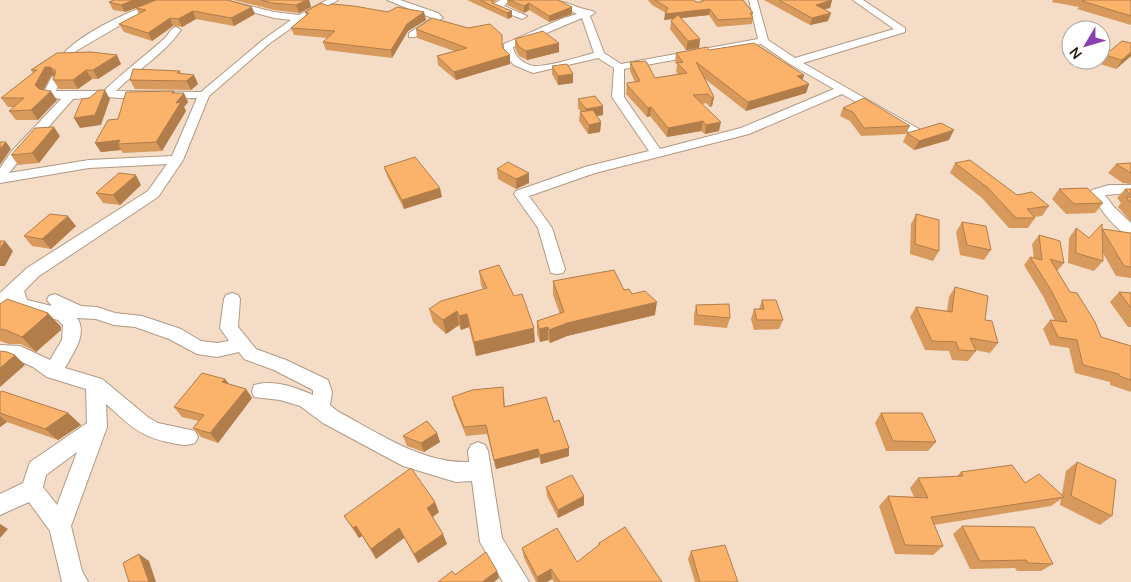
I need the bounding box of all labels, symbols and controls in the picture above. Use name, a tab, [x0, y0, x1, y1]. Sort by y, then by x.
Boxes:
north arrow	[1061, 20, 1111, 70]
text: N	[1065, 43, 1086, 63]

